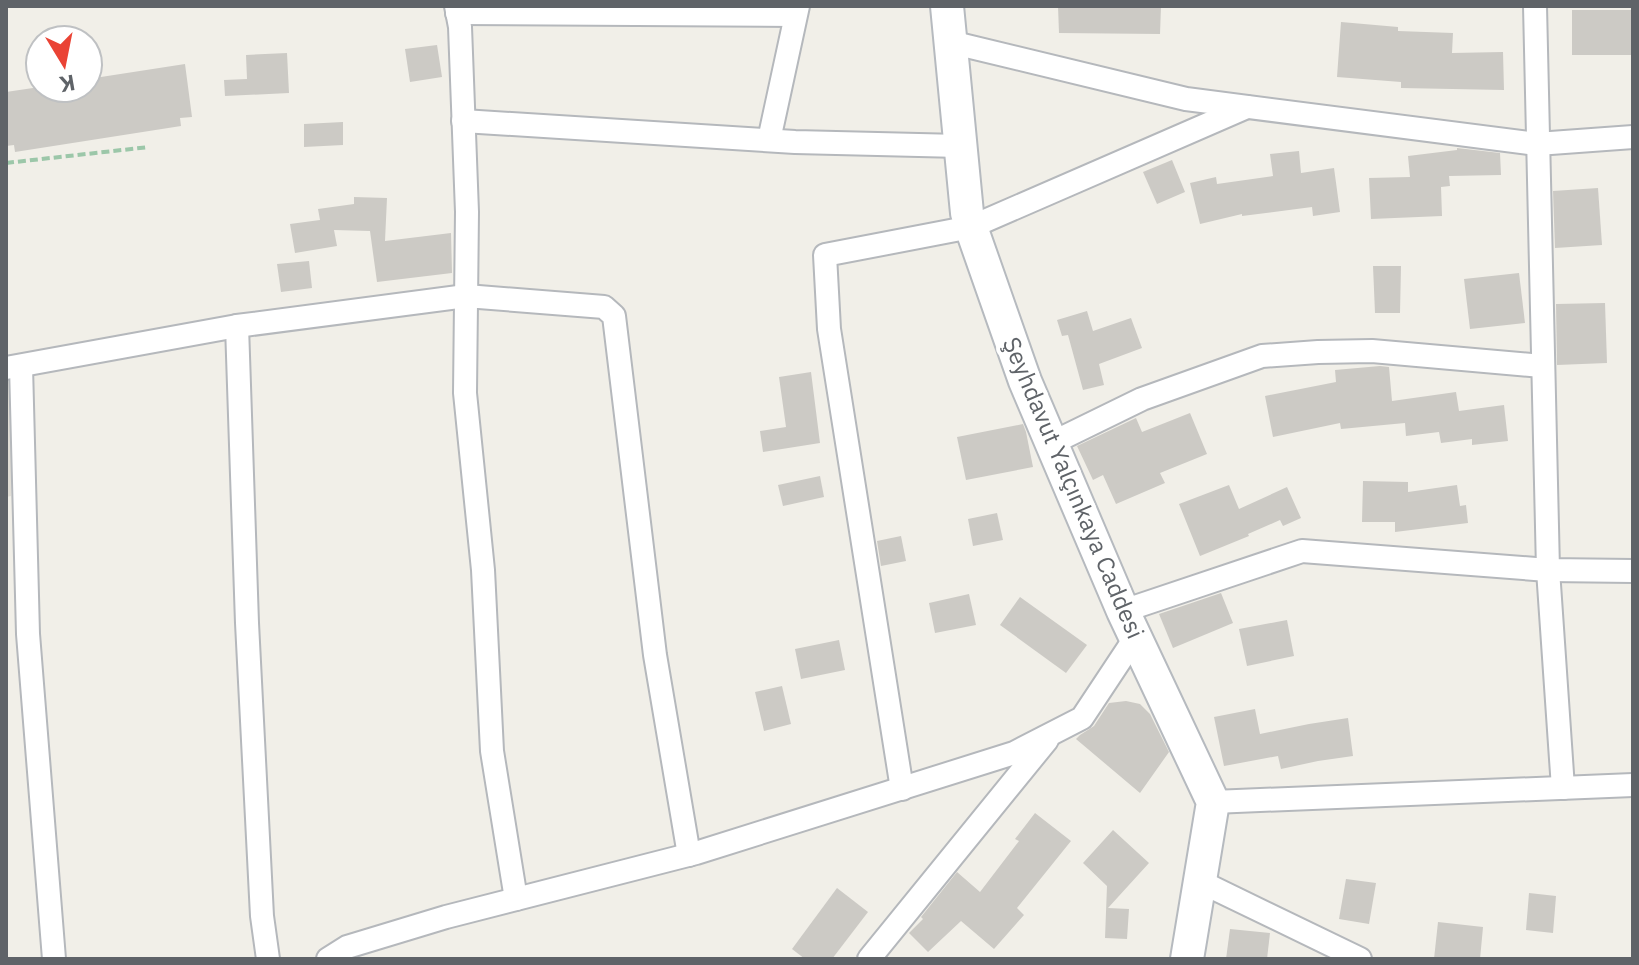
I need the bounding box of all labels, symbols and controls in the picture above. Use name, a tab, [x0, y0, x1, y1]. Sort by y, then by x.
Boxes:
north arrow	[24, 24, 104, 104]
text: K	[57, 69, 78, 100]
street label: Şeyhdavut Yalçınkaya Caddesi	[996, 332, 1152, 643]

